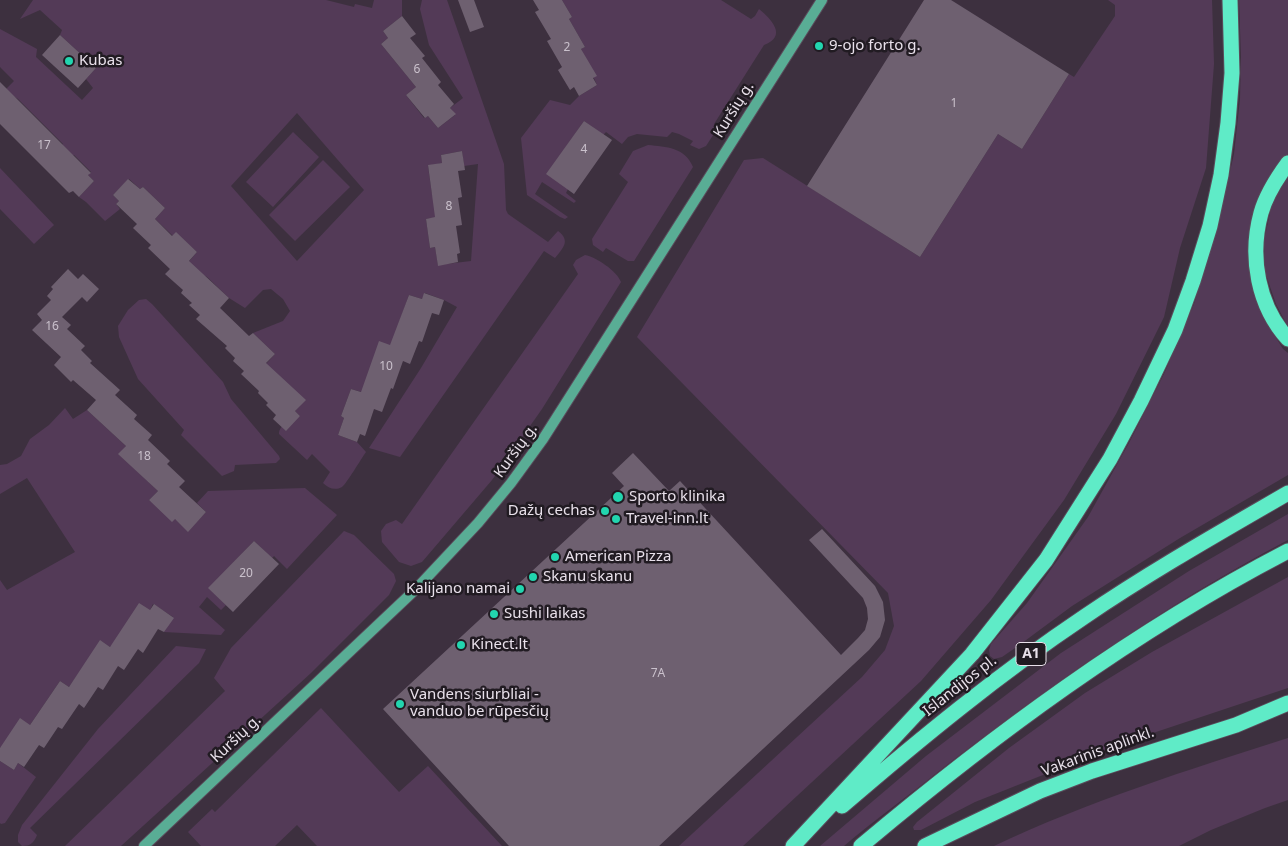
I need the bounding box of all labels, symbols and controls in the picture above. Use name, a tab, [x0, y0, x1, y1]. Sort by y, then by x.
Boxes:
place label: 9-ojo forto g.	[829, 37, 920, 55]
marker: 9-ojo forto g.	[813, 40, 825, 52]
house number: 2	[564, 41, 570, 55]
place label: Kubas	[79, 52, 122, 70]
marker: Kubas	[63, 55, 75, 67]
house number: 6	[414, 63, 420, 77]
street label: Kuršių g.	[710, 79, 758, 141]
house number: 1	[951, 97, 957, 111]
house number: 17	[37, 139, 51, 153]
house number: 4	[581, 143, 587, 157]
house number: 8	[446, 200, 452, 214]
house number: 16	[45, 320, 59, 334]
house number: 10	[379, 360, 393, 374]
street label: Kuršių g.	[490, 421, 542, 481]
house number: 18	[137, 450, 151, 464]
place label: Sporto klinika	[629, 488, 725, 506]
marker: Sporto klinika	[611, 490, 625, 504]
place label: Dažų cechas	[508, 502, 595, 520]
marker: Dažų cechas	[599, 505, 611, 517]
place label: Travel-inn.lt	[626, 510, 708, 528]
marker: Travel-inn.lt	[610, 513, 622, 525]
place label: American Pizza	[565, 548, 671, 566]
marker: American Pizza	[549, 551, 561, 563]
house number: 20	[239, 567, 253, 581]
place label: Skanu skanu	[543, 568, 632, 586]
marker: Skanu skanu	[527, 571, 539, 583]
place label: Kalijano namai	[406, 580, 510, 598]
marker: Kalijano namai	[514, 583, 526, 595]
place label: Sushi laikas	[504, 605, 585, 623]
marker: Sushi laikas	[488, 608, 500, 620]
place label: Kinect.lt	[471, 636, 528, 654]
marker: Kinect.lt	[455, 639, 467, 651]
road number: A1	[1016, 642, 1046, 666]
street label: Islandijos pl.	[920, 652, 1000, 720]
house number: 7A	[651, 667, 665, 681]
place label: Vandens siurbliai - vanduo be rūpesčių	[410, 686, 549, 721]
marker: Vandens siurbliai - vanduo be rūpesčių	[394, 698, 406, 710]
street label: Kuršių g.	[207, 711, 265, 767]
street label: Vakarinis aplinkl.	[1039, 723, 1157, 781]

